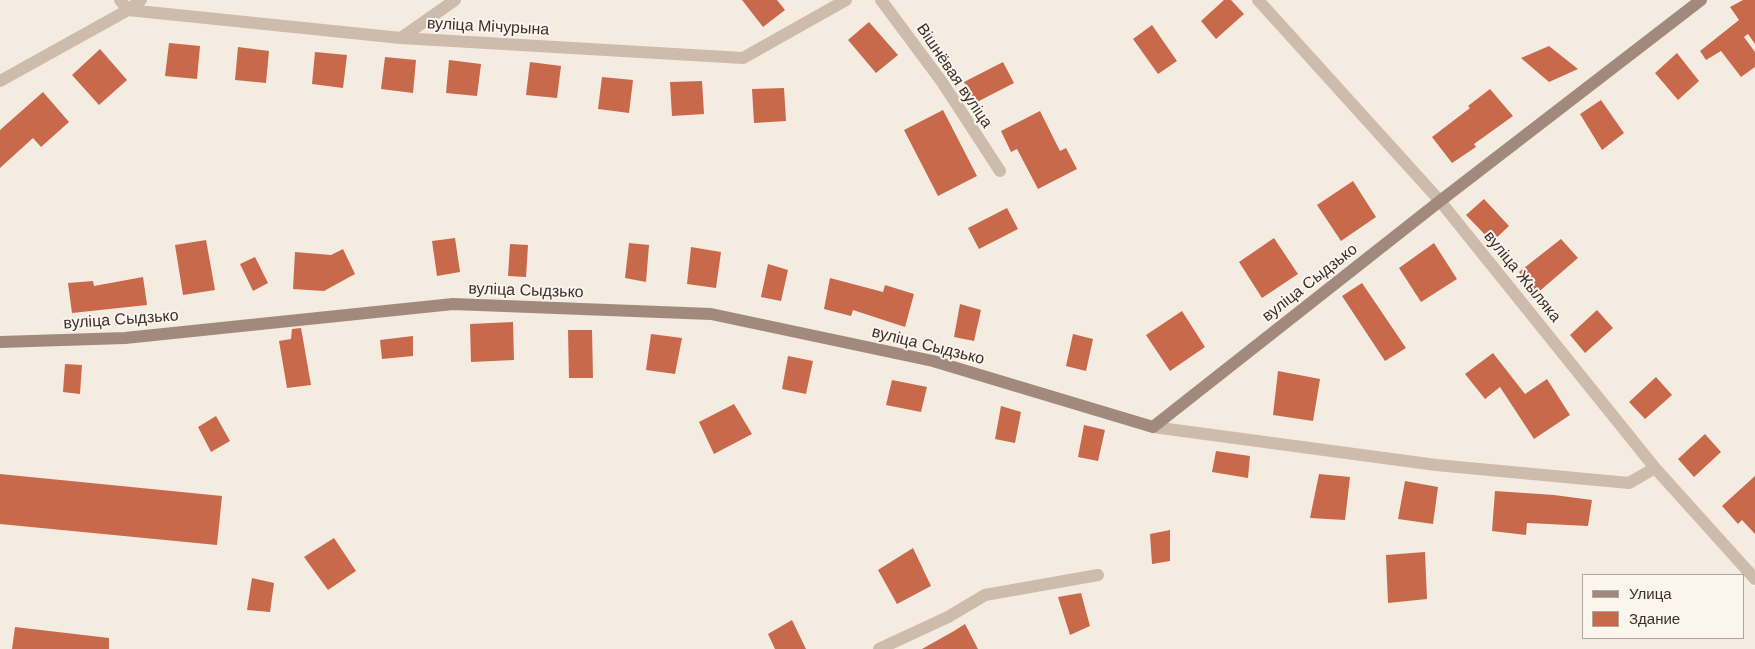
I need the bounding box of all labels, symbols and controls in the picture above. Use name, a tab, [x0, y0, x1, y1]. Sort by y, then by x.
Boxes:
street label: вуліца Мічурына	[426, 14, 550, 40]
street label: Вішнёвая вуліца	[912, 20, 996, 132]
street label: вуліца Жыляка	[1479, 228, 1565, 326]
street label: вуліца Сыдзько	[1259, 240, 1361, 326]
street label: вуліца Сыдзько	[468, 279, 584, 303]
street label: вуліца Сыдзько	[63, 306, 179, 334]
street label: вуліца Сыдзько	[870, 323, 986, 369]
legend	[1582, 574, 1745, 639]
text: Улица	[1629, 585, 1672, 602]
text: Здание	[1629, 610, 1680, 627]

